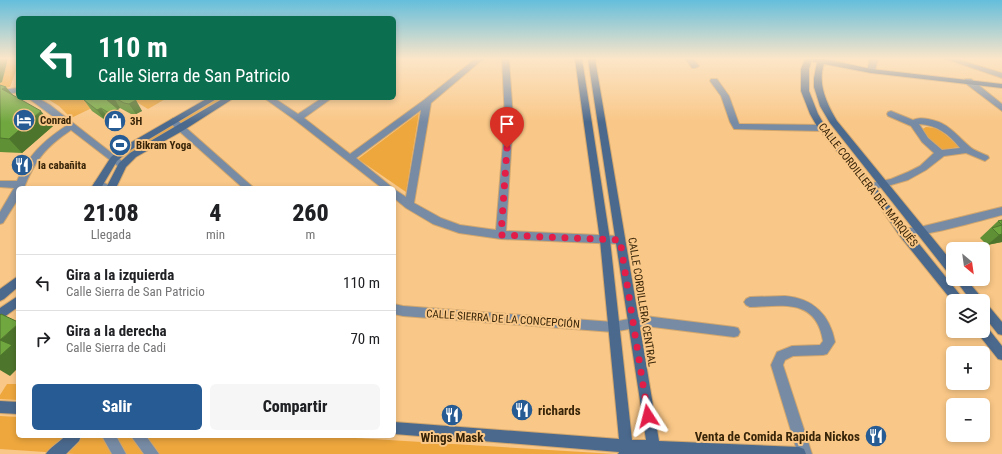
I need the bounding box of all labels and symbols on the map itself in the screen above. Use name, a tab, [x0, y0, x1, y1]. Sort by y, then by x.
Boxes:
hotel icon: Conrad	[11, 107, 37, 133]
pin	[490, 107, 524, 148]
shop icon: 3H	[102, 108, 128, 134]
place label: Conrad	[40, 114, 71, 127]
place label: 3H	[130, 115, 143, 128]
street label: CALLE CORDILLERA DEL MARQUÉS	[816, 121, 921, 250]
sports icon: Bikram Yoga	[107, 132, 133, 158]
place label: Bikram Yoga	[136, 139, 191, 152]
restaurant icon: la cabañita	[9, 152, 35, 178]
place label: la cabañita	[38, 159, 86, 172]
street label: CALLE CORDILLERA CENTRAL	[625, 236, 659, 368]
north arrow	[946, 242, 990, 286]
street label: CALLE SIERRA DE LA CONCEPCIÓN	[426, 307, 580, 331]
position arrow	[627, 395, 669, 437]
restaurant icon: richards	[509, 397, 535, 423]
restaurant icon: Wings Mask	[439, 402, 465, 428]
place label: richards	[538, 403, 581, 418]
restaurant icon: Venta de Comida Rapida Nickos	[863, 423, 889, 449]
place label: Venta de Comida Rapida Nickos	[695, 429, 860, 444]
place label: Wings Mask	[421, 430, 484, 445]

